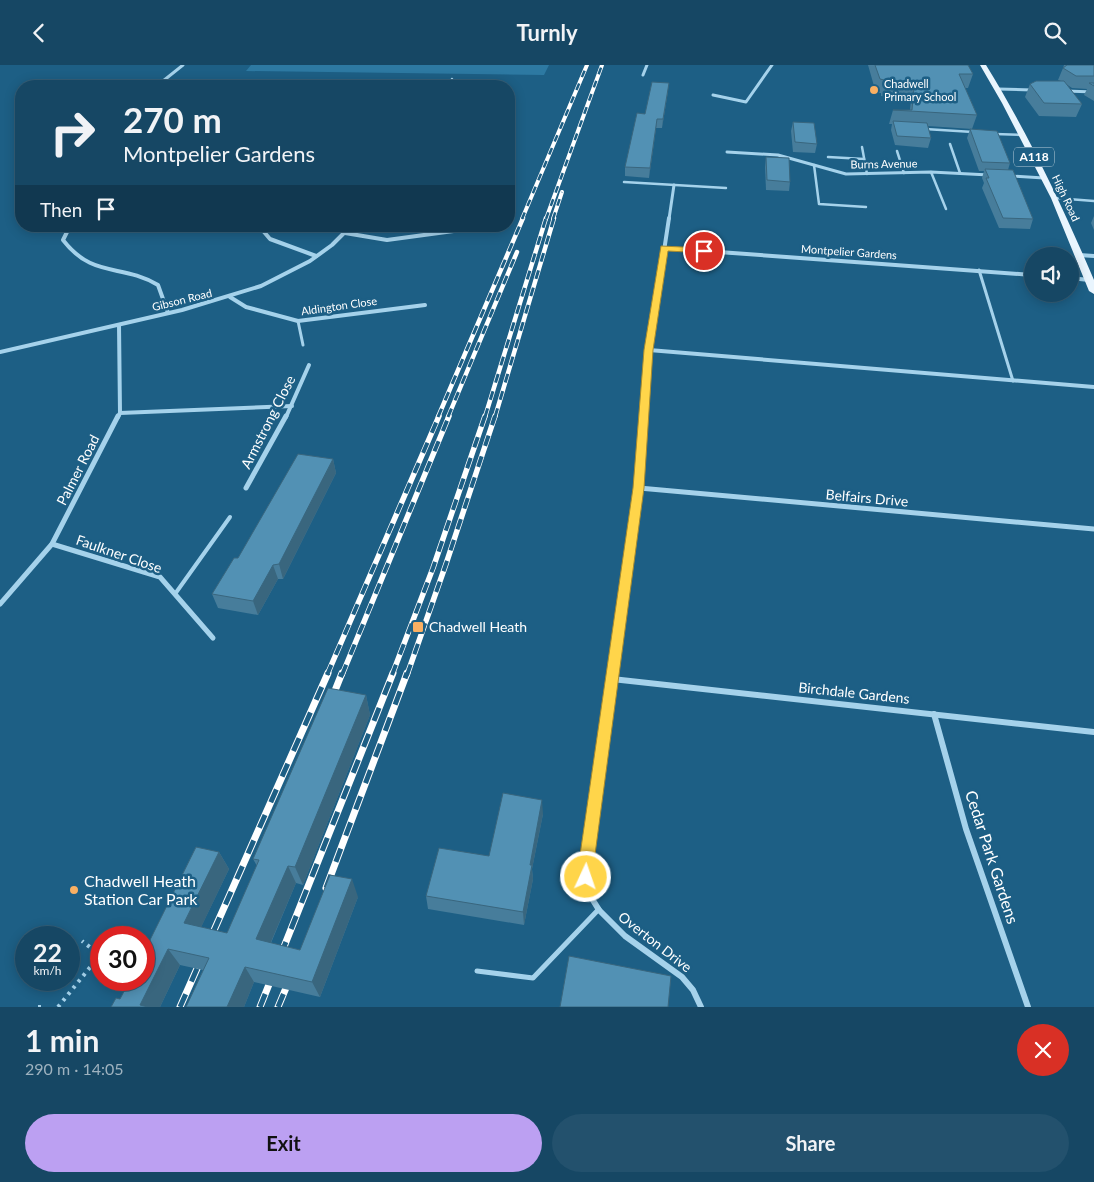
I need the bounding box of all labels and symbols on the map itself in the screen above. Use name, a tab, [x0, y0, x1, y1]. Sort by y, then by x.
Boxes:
place label: Chadwell Primary School	[884, 77, 956, 103]
marker: Chadwell Primary School	[868, 84, 880, 96]
road number: A118	[1014, 147, 1054, 166]
street label: Burns Avenue	[850, 156, 918, 171]
street label: High Road	[1050, 172, 1083, 223]
pin	[683, 230, 725, 272]
street label: Montpelier Gardens	[801, 242, 898, 261]
street label: Gibson Road	[151, 286, 213, 313]
street label: Aldington Close	[300, 294, 378, 317]
street label: Armstrong Close	[237, 372, 298, 471]
street label: Palmer Road	[53, 432, 103, 508]
street label: Belfairs Drive	[825, 485, 909, 510]
street label: Faulkner Close	[74, 531, 164, 576]
place label: Chadwell Heath	[429, 618, 527, 635]
marker: Chadwell Heath	[411, 620, 425, 634]
street label: Birchdale Gardens	[798, 678, 911, 707]
street label: Cedar Park Gardens	[962, 788, 1023, 926]
position arrow	[559, 850, 611, 902]
place label: Chadwell Heath Station Car Park	[84, 871, 198, 908]
marker: Chadwell Heath Station Car Park	[68, 884, 80, 896]
street label: Overton Drive	[615, 908, 695, 976]
speed limit sign: 30	[90, 926, 155, 991]

